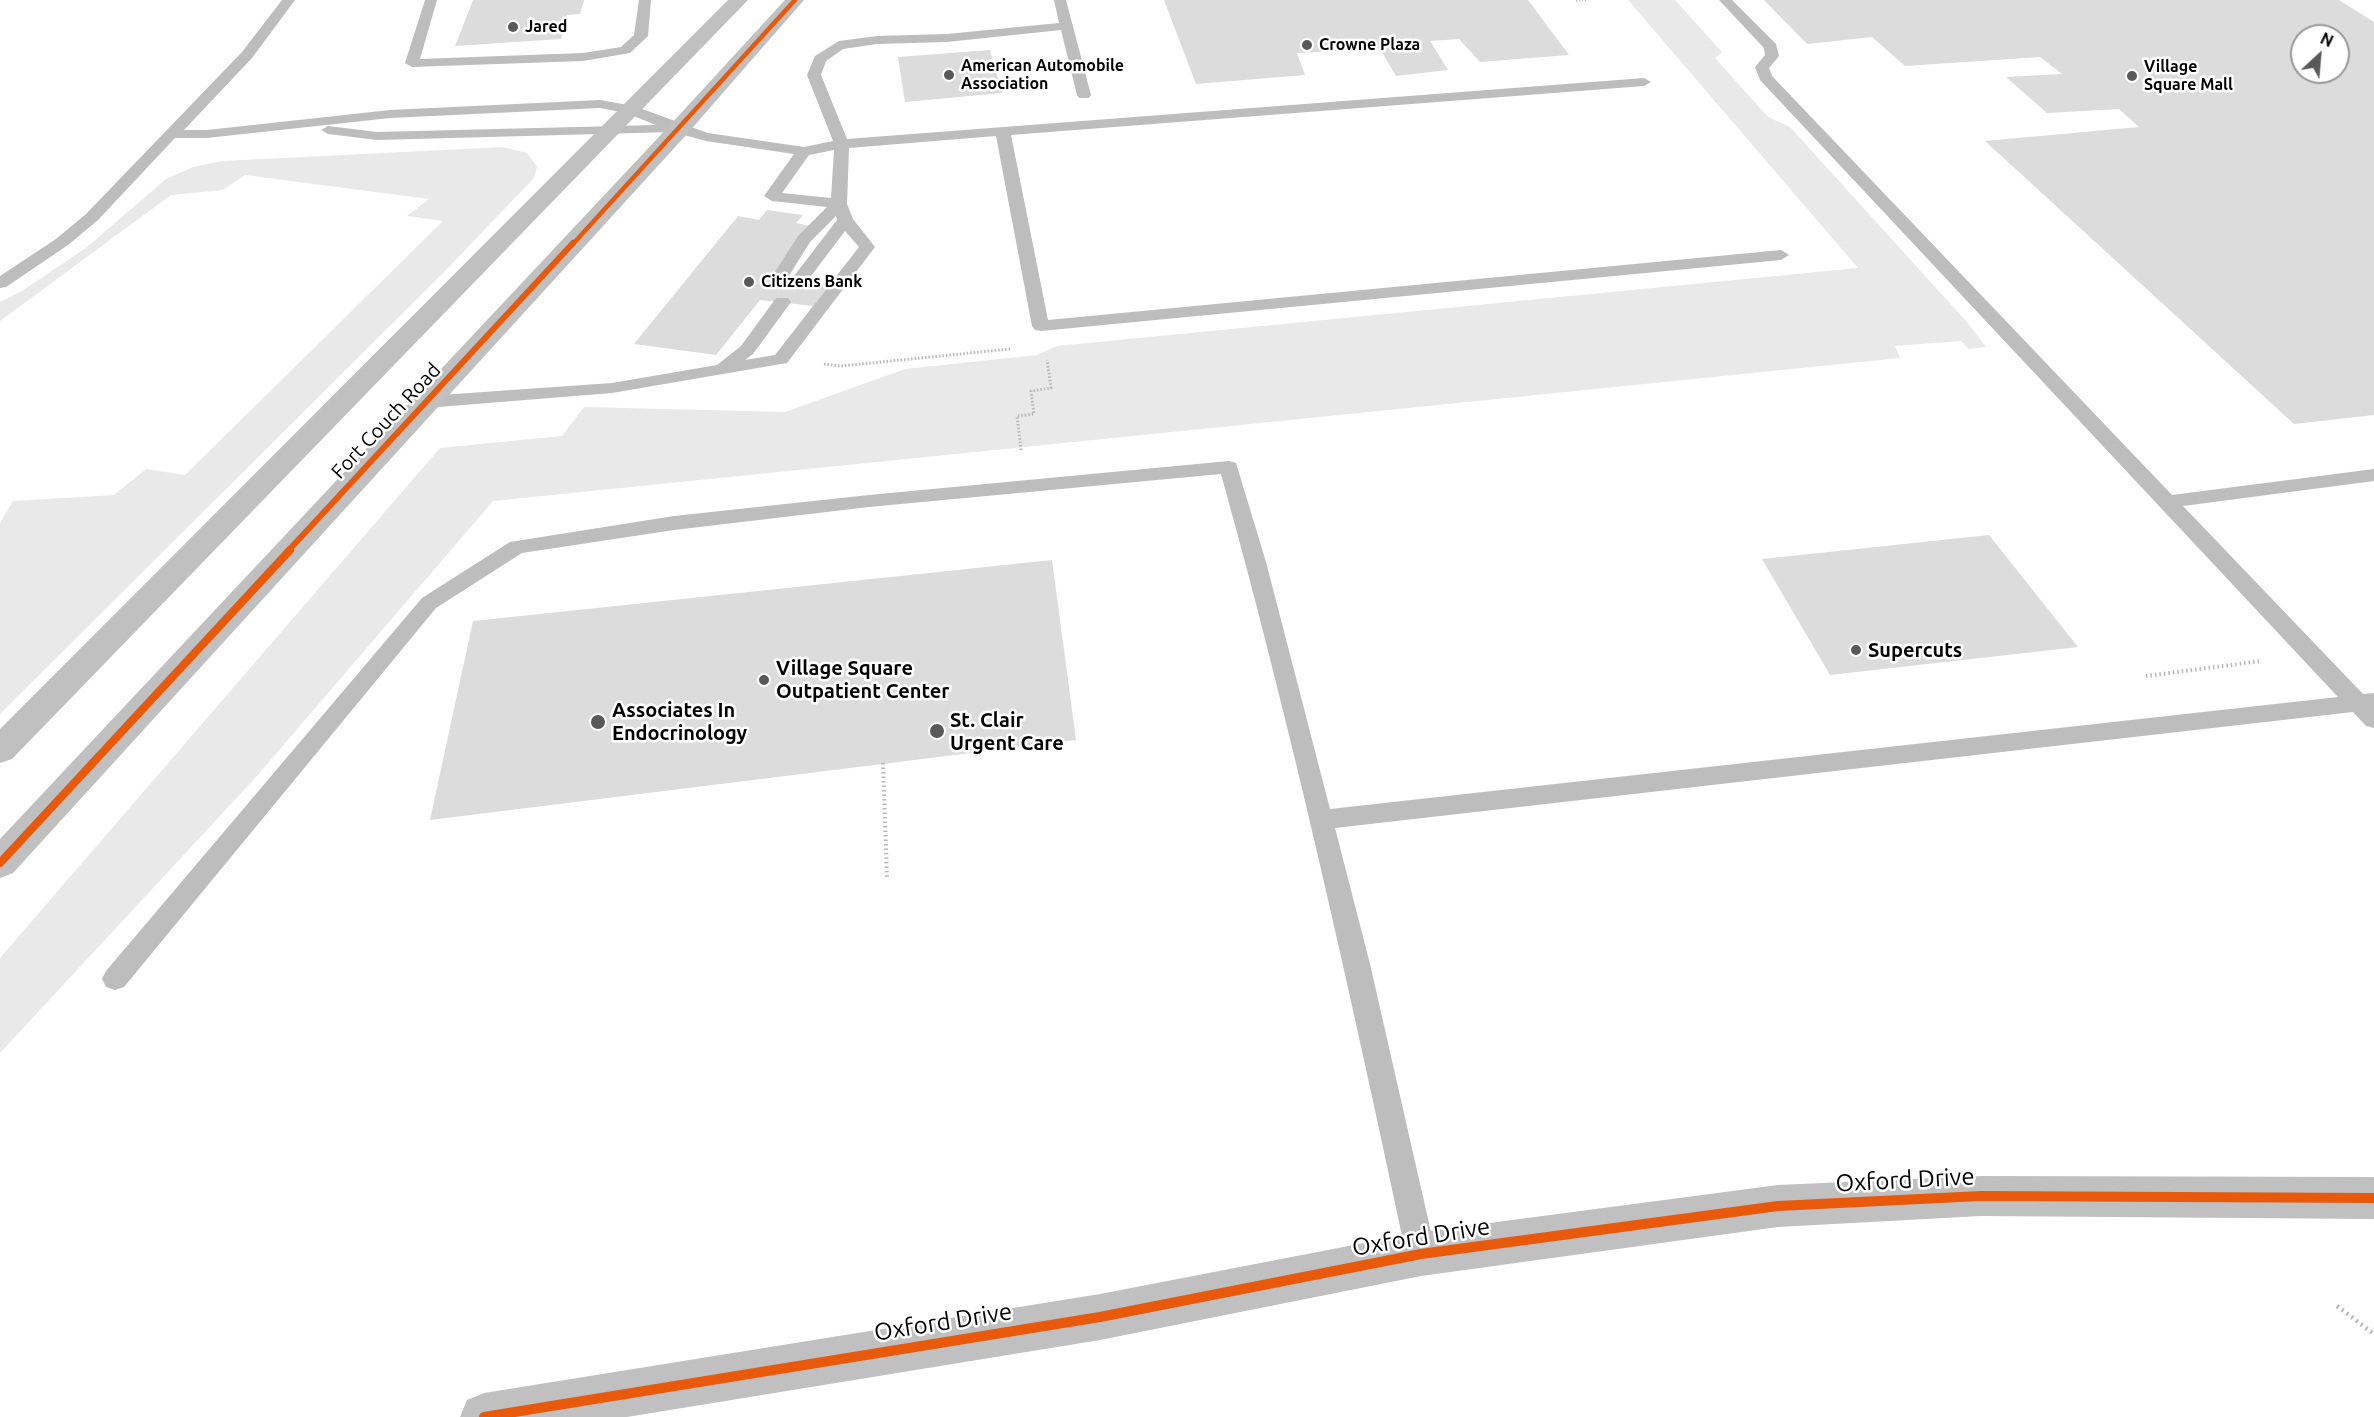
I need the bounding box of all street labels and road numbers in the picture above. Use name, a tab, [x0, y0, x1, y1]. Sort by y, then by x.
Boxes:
street label: Fort Couch Road	[326, 358, 446, 484]
street label: Oxford Drive	[1835, 1162, 1975, 1198]
street label: Oxford Drive	[1350, 1212, 1492, 1262]
street label: Oxford Drive	[872, 1297, 1014, 1347]

